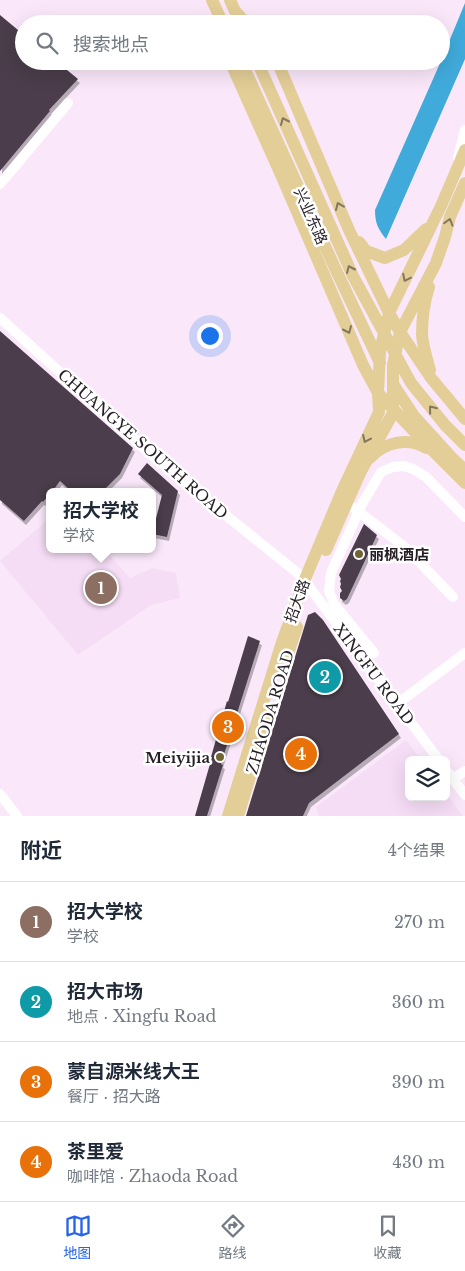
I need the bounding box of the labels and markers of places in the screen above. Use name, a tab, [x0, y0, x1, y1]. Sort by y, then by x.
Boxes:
place label: 丽枫酒店	[369, 545, 429, 564]
marker: 丽枫酒店	[353, 548, 365, 560]
pin: 1	[85, 569, 117, 607]
pin: 2	[309, 658, 341, 696]
pin: 3	[212, 708, 244, 746]
pin: 4	[285, 735, 317, 773]
place label: Meiyijia	[145, 748, 210, 767]
marker: Meiyijia	[214, 751, 226, 763]

